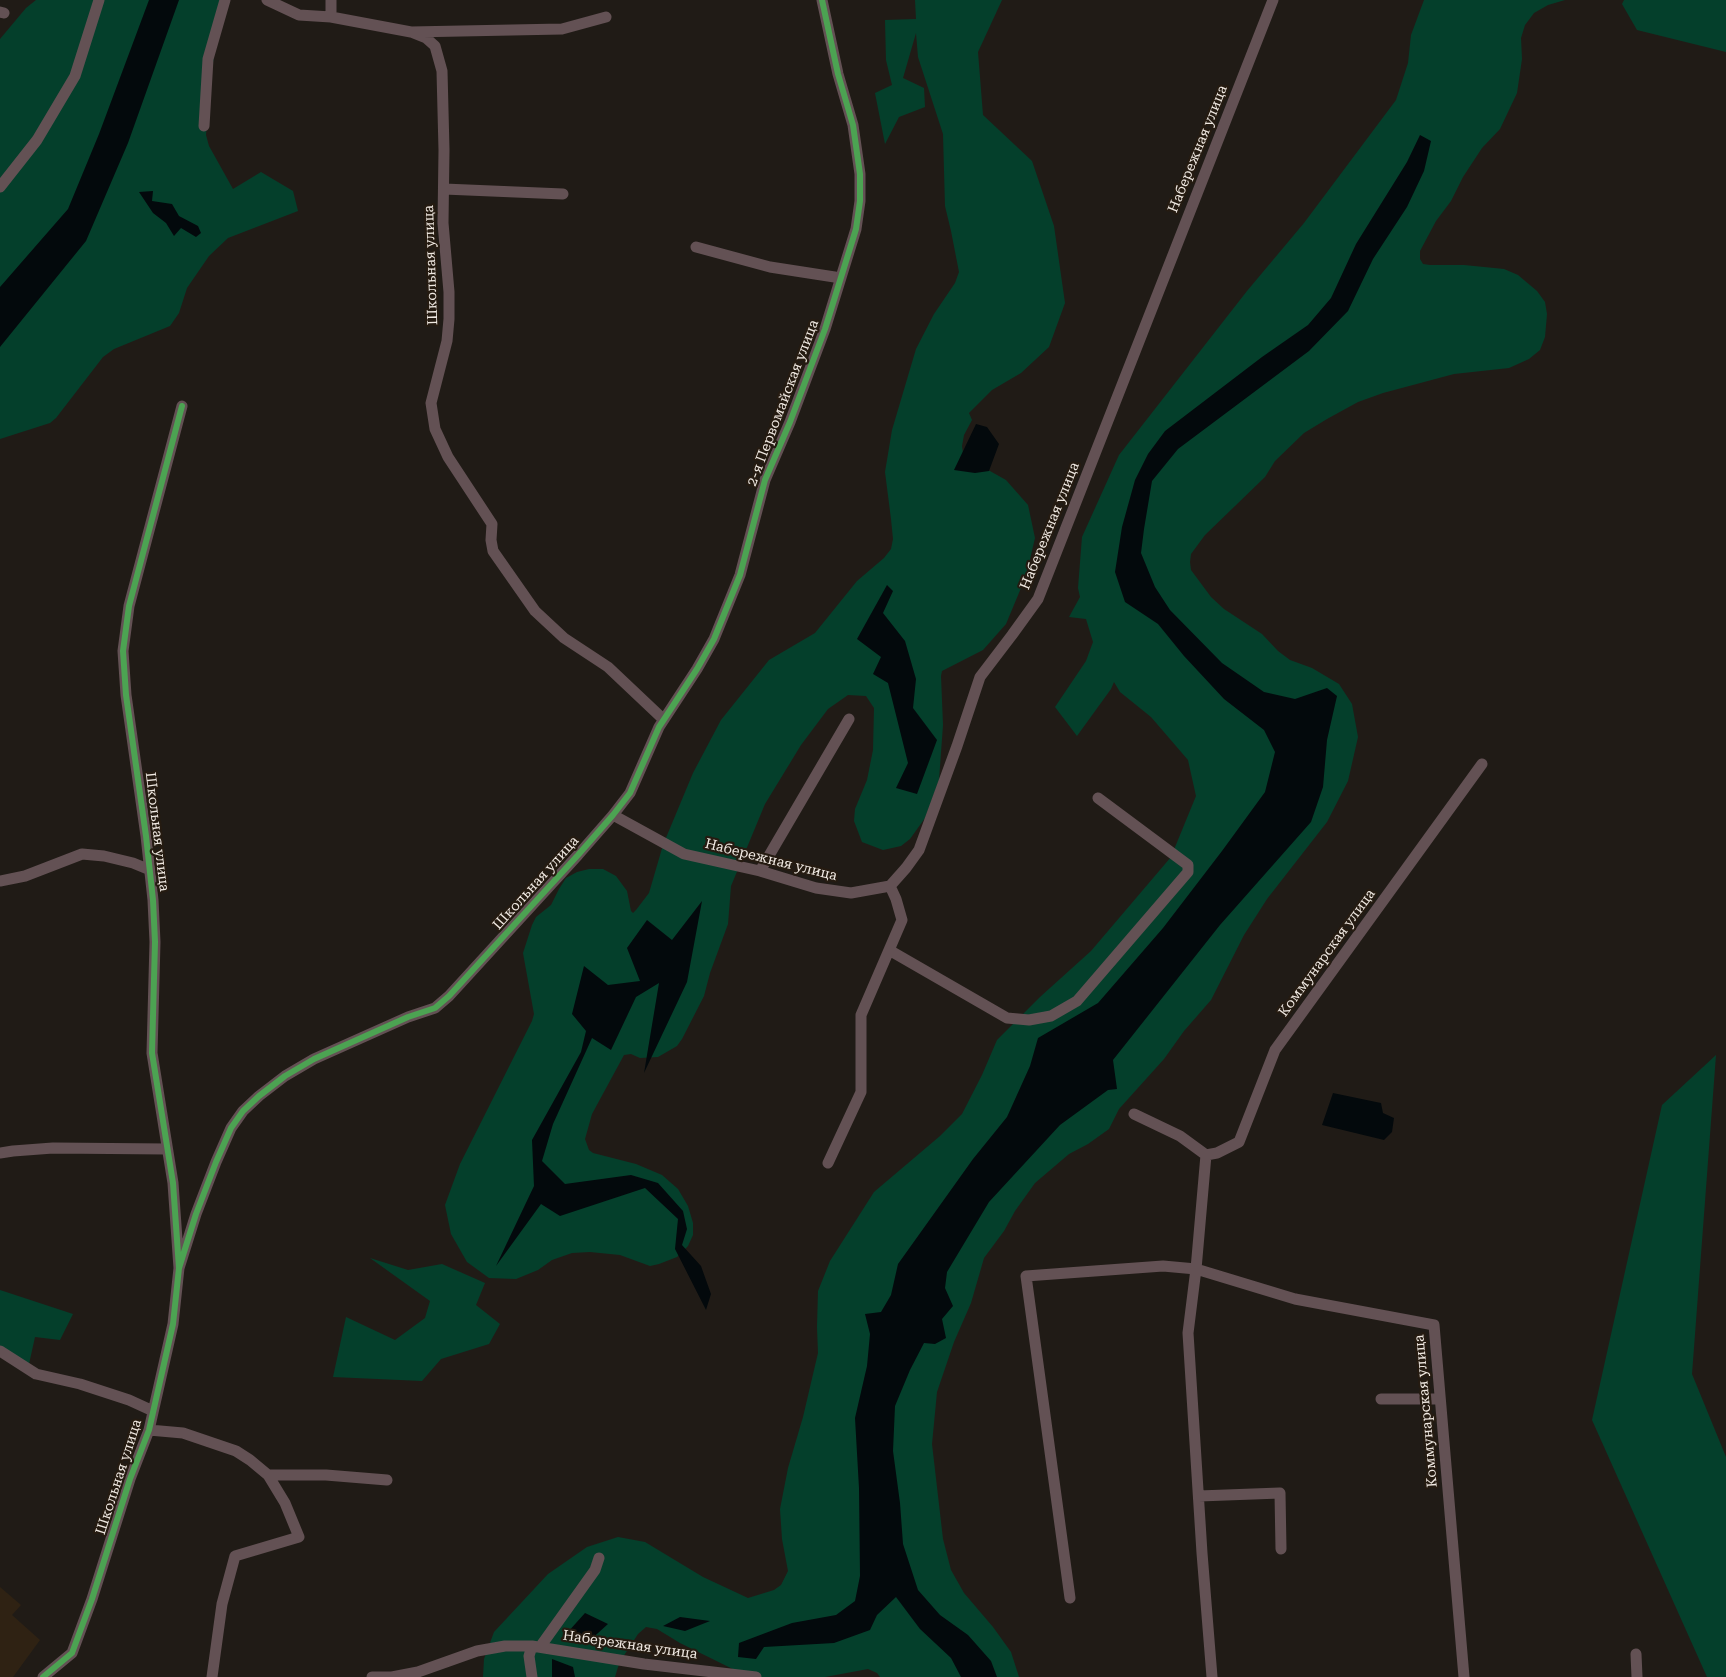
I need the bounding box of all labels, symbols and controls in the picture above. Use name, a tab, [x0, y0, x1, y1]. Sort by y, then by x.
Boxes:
street label: Набережная улица	[1165, 83, 1231, 215]
street label: Школьная улица	[421, 205, 441, 325]
street label: 2-я Первомайская улица	[743, 317, 823, 489]
street label: Набережная улица	[1017, 460, 1083, 592]
street label: Школьная улица	[141, 771, 173, 893]
street label: Школьная улица	[490, 833, 582, 933]
street label: Набережная улица	[703, 835, 839, 885]
street label: Коммунарская улица	[1275, 886, 1379, 1020]
street label: Коммунарская улица	[1411, 1334, 1441, 1488]
street label: Школьная улица	[92, 1417, 146, 1537]
street label: Набережная улица	[562, 1627, 698, 1663]

